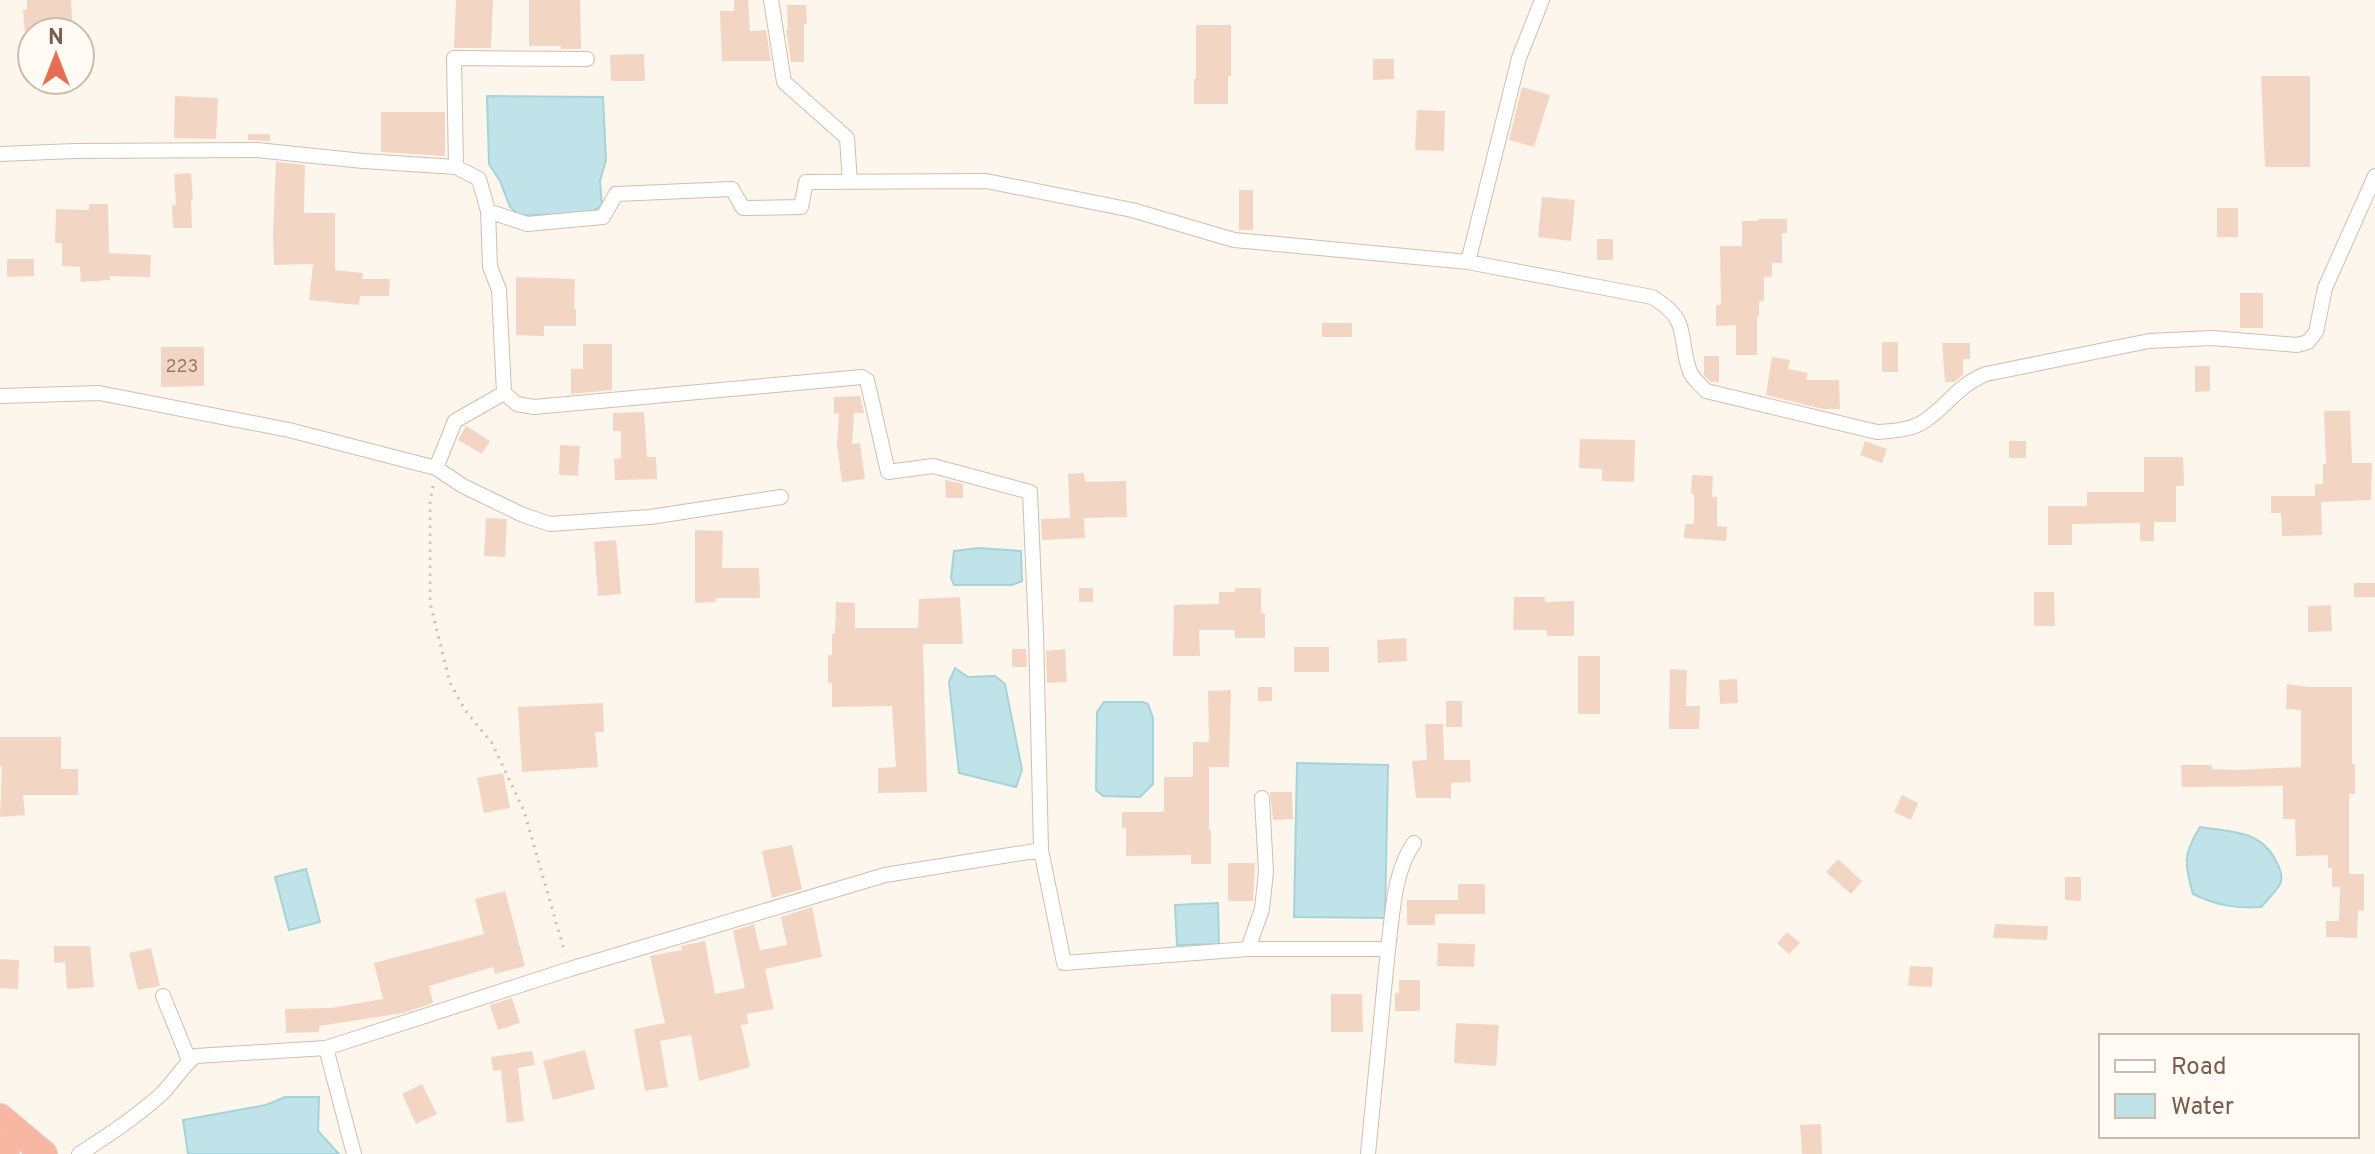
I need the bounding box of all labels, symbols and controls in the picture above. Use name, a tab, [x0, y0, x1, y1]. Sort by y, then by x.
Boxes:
north arrow	[16, 16, 96, 96]
text: N	[48, 25, 64, 52]
house number: 223	[166, 356, 198, 379]
legend	[2099, 1034, 2359, 1138]
text: Road	[2171, 1053, 2227, 1083]
text: Water	[2171, 1093, 2234, 1123]

